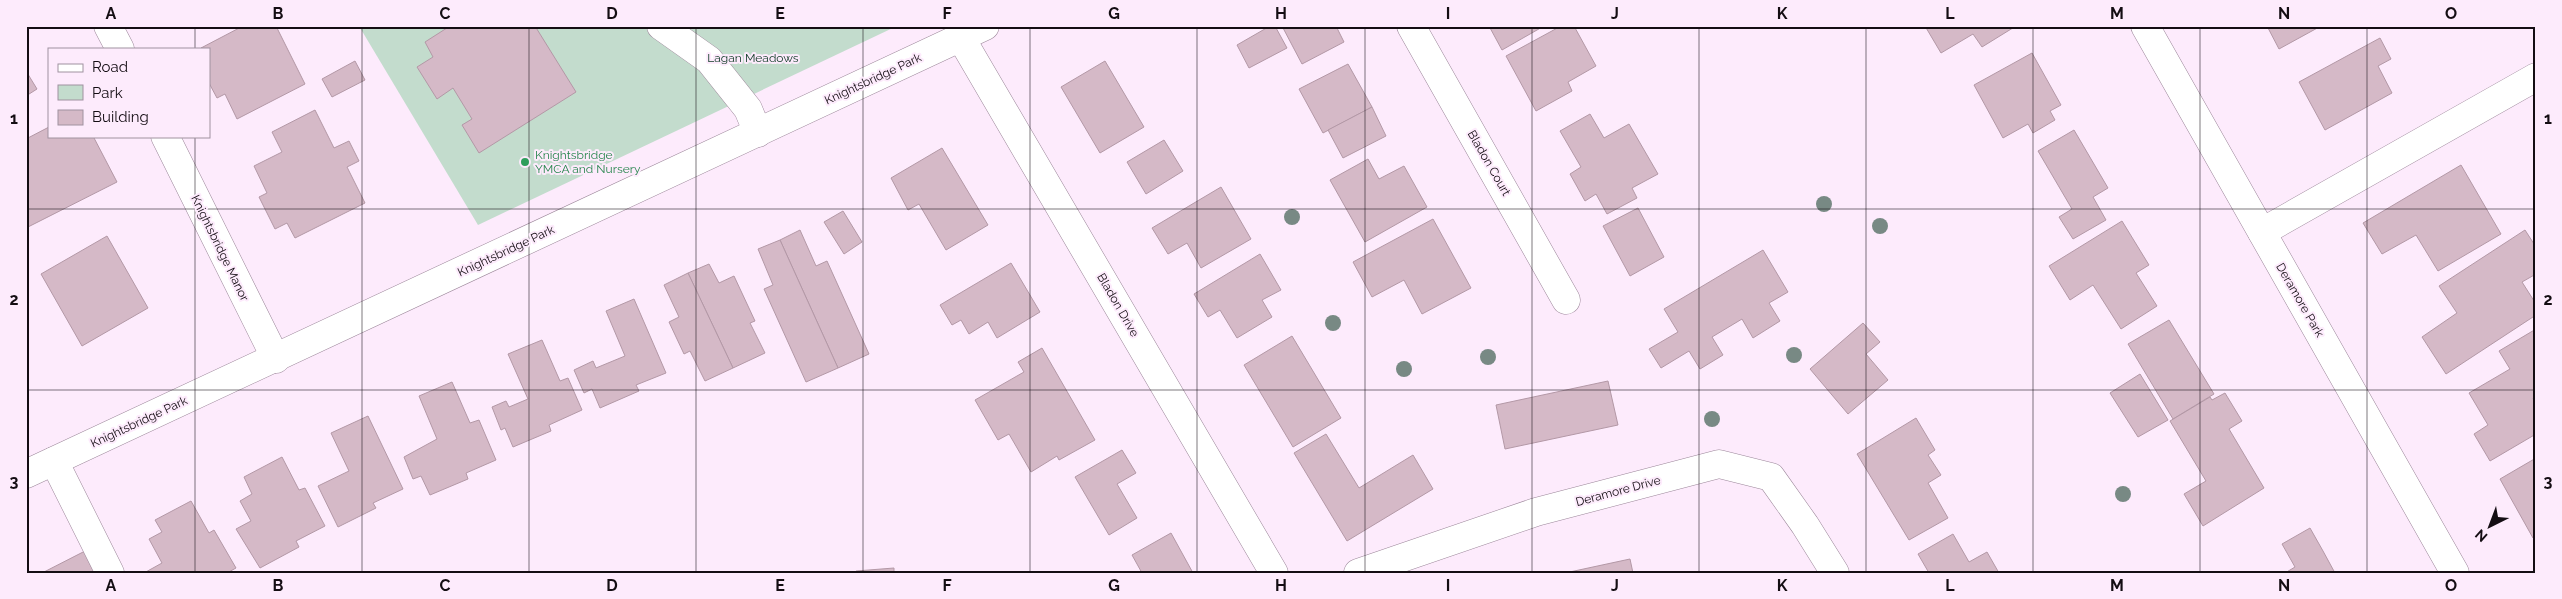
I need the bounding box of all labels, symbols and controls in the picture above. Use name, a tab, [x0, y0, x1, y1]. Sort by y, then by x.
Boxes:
text: A	[106, 4, 117, 23]
text: B	[273, 4, 284, 23]
text: C	[440, 4, 451, 23]
text: D	[606, 4, 618, 23]
text: E	[775, 4, 785, 23]
text: F	[942, 4, 952, 23]
text: G	[1108, 4, 1120, 23]
text: H	[1275, 4, 1287, 23]
text: I	[1446, 4, 1450, 23]
text: J	[1611, 4, 1619, 23]
text: K	[1777, 4, 1788, 23]
text: L	[1945, 4, 1955, 23]
text: M	[2110, 4, 2124, 23]
text: N	[2278, 4, 2290, 23]
text: O	[2445, 4, 2457, 23]
legend	[48, 48, 210, 138]
street label: Knightsbridge Park	[822, 50, 924, 108]
park label: Lagan Meadows	[707, 51, 799, 65]
text: Road	[92, 58, 128, 76]
text: Park	[92, 84, 123, 102]
text: Building	[92, 108, 149, 126]
text: 1	[10, 109, 18, 128]
text: 1	[2544, 109, 2552, 128]
street label: Bladon Court	[1465, 128, 1513, 198]
place label: Knightsbridge YMCA and Nursery	[535, 148, 641, 176]
marker: Knightsbridge YMCA and Nursery	[519, 156, 531, 168]
street label: Knightsbridge Manor	[188, 193, 252, 304]
street label: Knightsbridge Park	[455, 222, 557, 280]
street label: Deramore Park	[2273, 260, 2327, 340]
street label: Bladon Drive	[1094, 271, 1142, 339]
text: 2	[9, 290, 19, 309]
text: 2	[2543, 290, 2553, 309]
street label: Knightsbridge Park	[88, 393, 190, 451]
text: 3	[10, 472, 19, 491]
text: 3	[2544, 472, 2553, 491]
street label: Deramore Drive	[1574, 473, 1662, 509]
north arrow	[2464, 502, 2514, 552]
text: N	[2472, 526, 2491, 545]
text: A	[106, 576, 117, 595]
text: B	[273, 576, 284, 595]
text: C	[440, 576, 451, 595]
text: D	[606, 576, 618, 595]
text: E	[775, 576, 785, 595]
text: F	[942, 576, 952, 595]
text: G	[1108, 576, 1120, 595]
text: H	[1275, 576, 1287, 595]
text: I	[1446, 576, 1450, 595]
text: J	[1611, 576, 1619, 595]
text: K	[1777, 576, 1788, 595]
text: L	[1945, 576, 1955, 595]
text: M	[2110, 576, 2124, 595]
text: N	[2278, 576, 2290, 595]
text: O	[2445, 576, 2457, 595]

